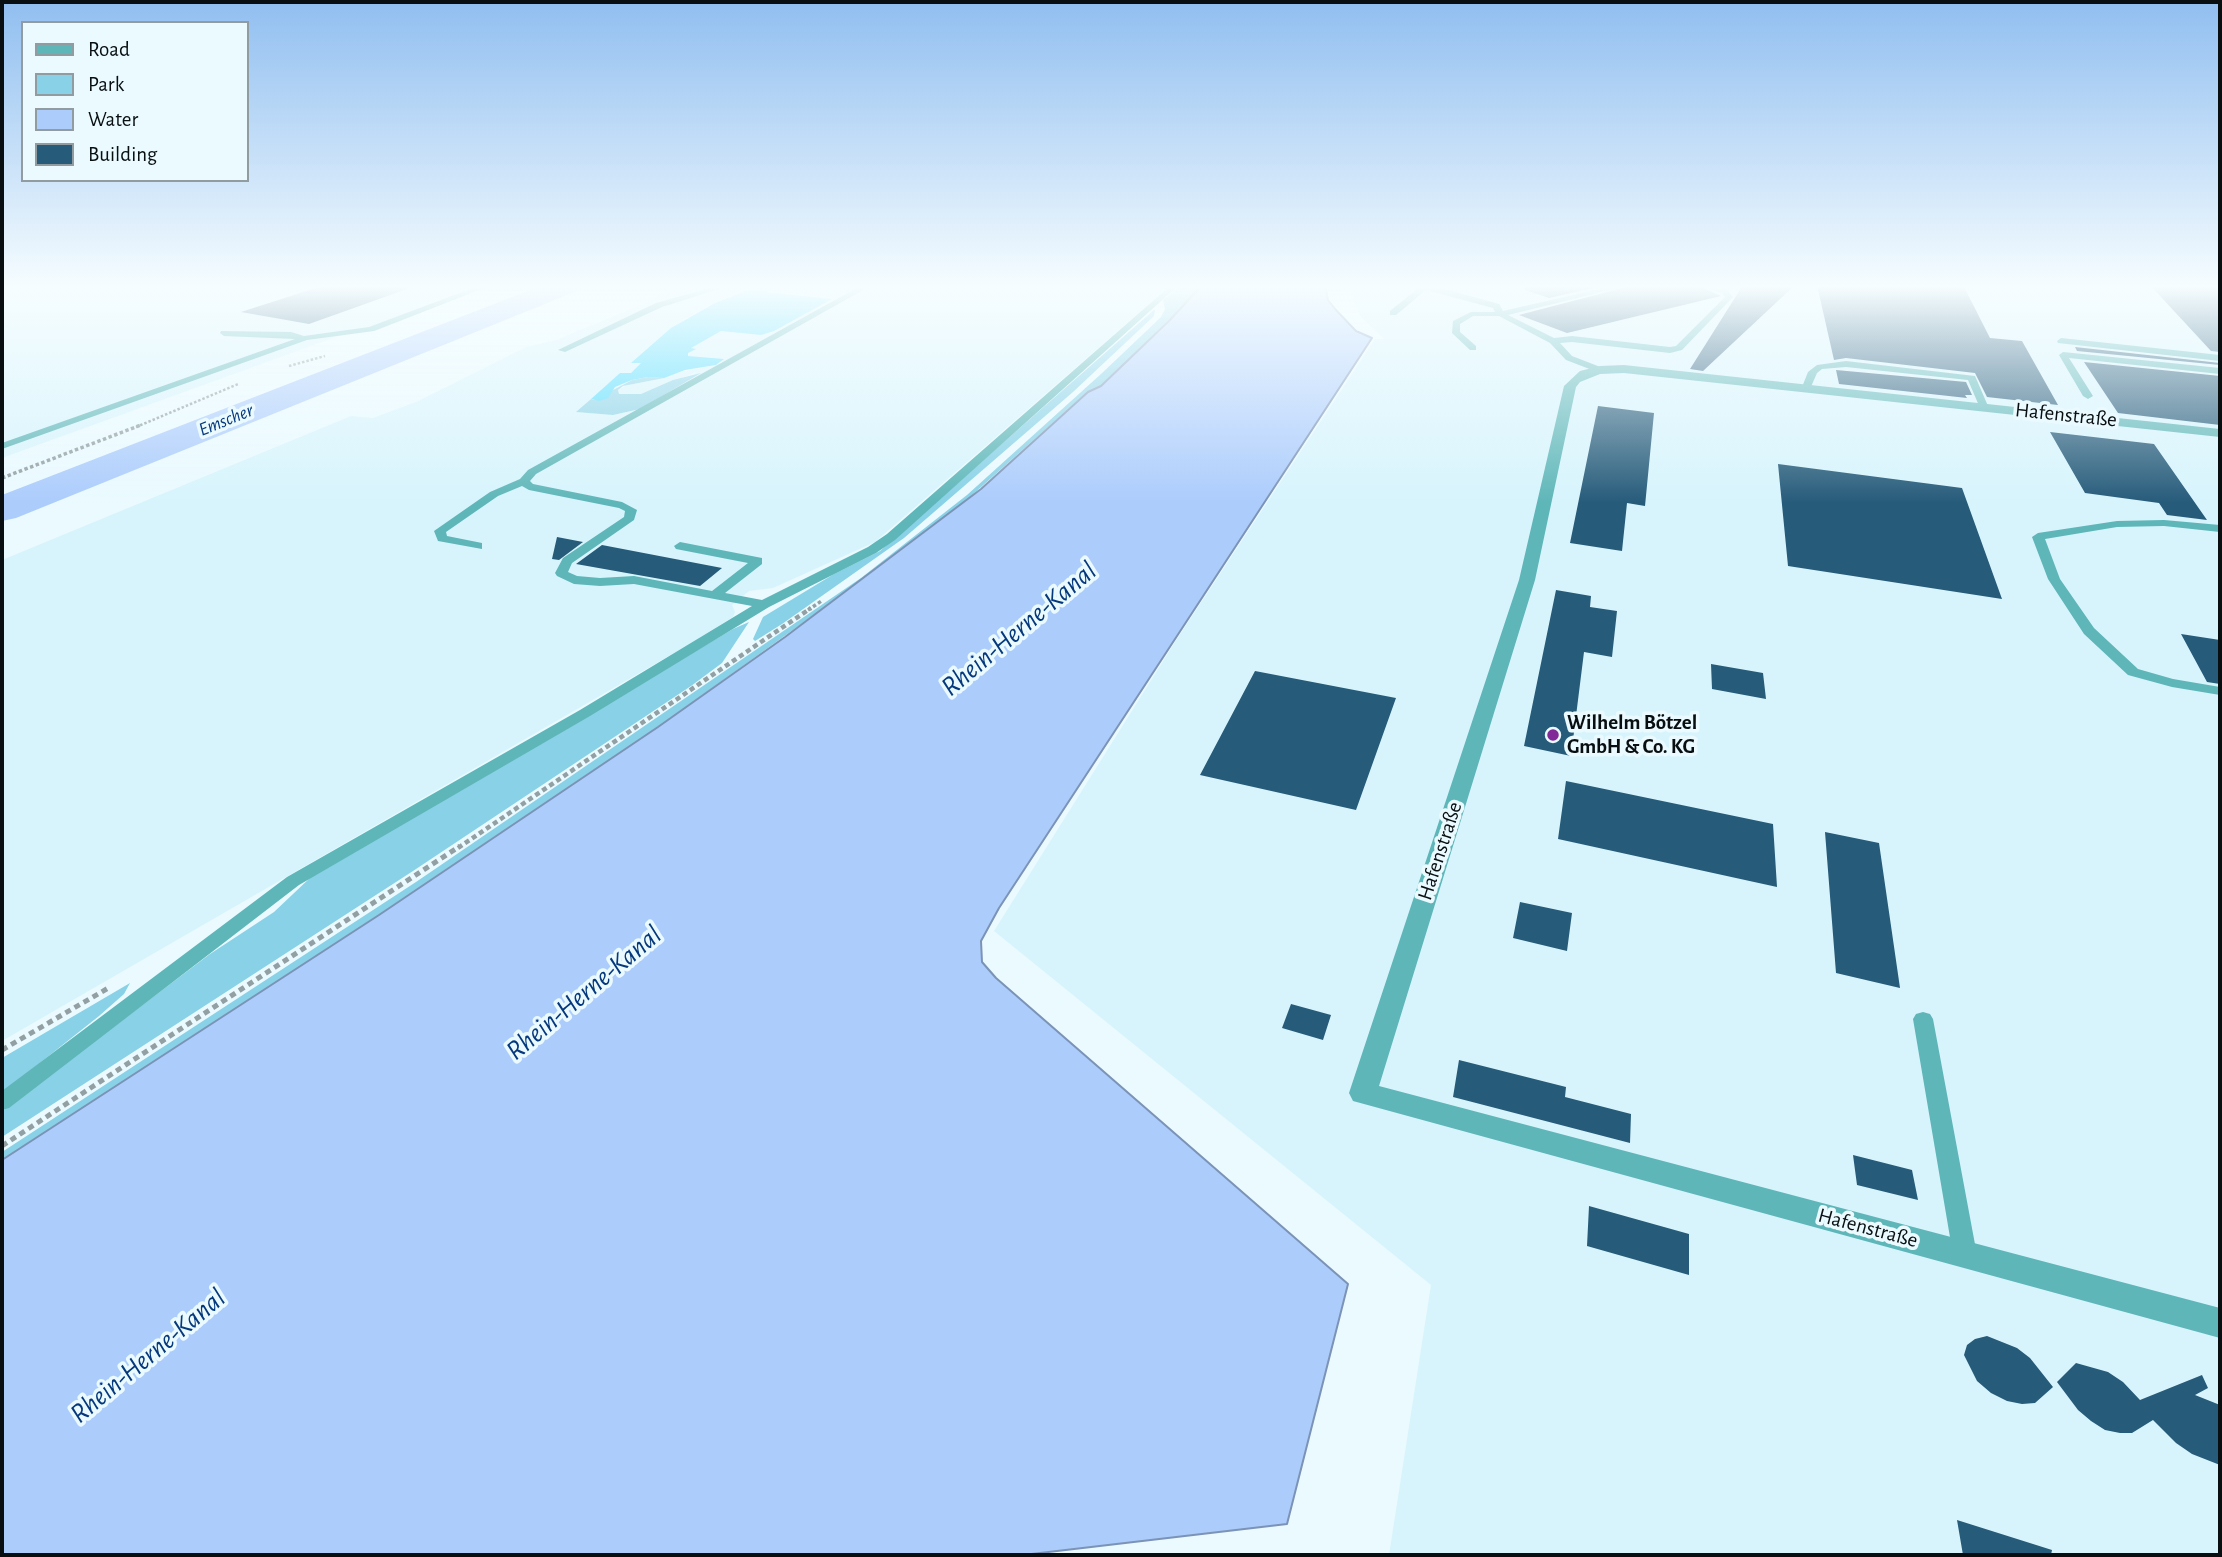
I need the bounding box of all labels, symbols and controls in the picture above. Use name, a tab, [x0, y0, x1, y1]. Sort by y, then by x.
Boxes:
legend	[21, 21, 248, 182]
text: Road	[88, 39, 130, 60]
text: Park	[88, 74, 124, 95]
text: Water	[88, 109, 138, 130]
text: Building	[88, 144, 157, 165]
street label: Hafenstraße	[2014, 397, 2118, 433]
water label: Emscher	[195, 399, 257, 441]
water label: Rhein-Herne-Kanal	[934, 554, 1104, 704]
place label: Wilhelm Bötzel GmbH & Co. KG	[1567, 710, 1697, 760]
marker: Wilhelm Bötzel GmbH & Co. KG	[1545, 727, 1561, 743]
street label: Hafenstraße	[1412, 799, 1468, 903]
water label: Rhein-Herne-Kanal	[499, 918, 669, 1068]
street label: Hafenstraße	[1815, 1203, 1921, 1253]
water label: Rhein-Herne-Kanal	[63, 1281, 233, 1431]

